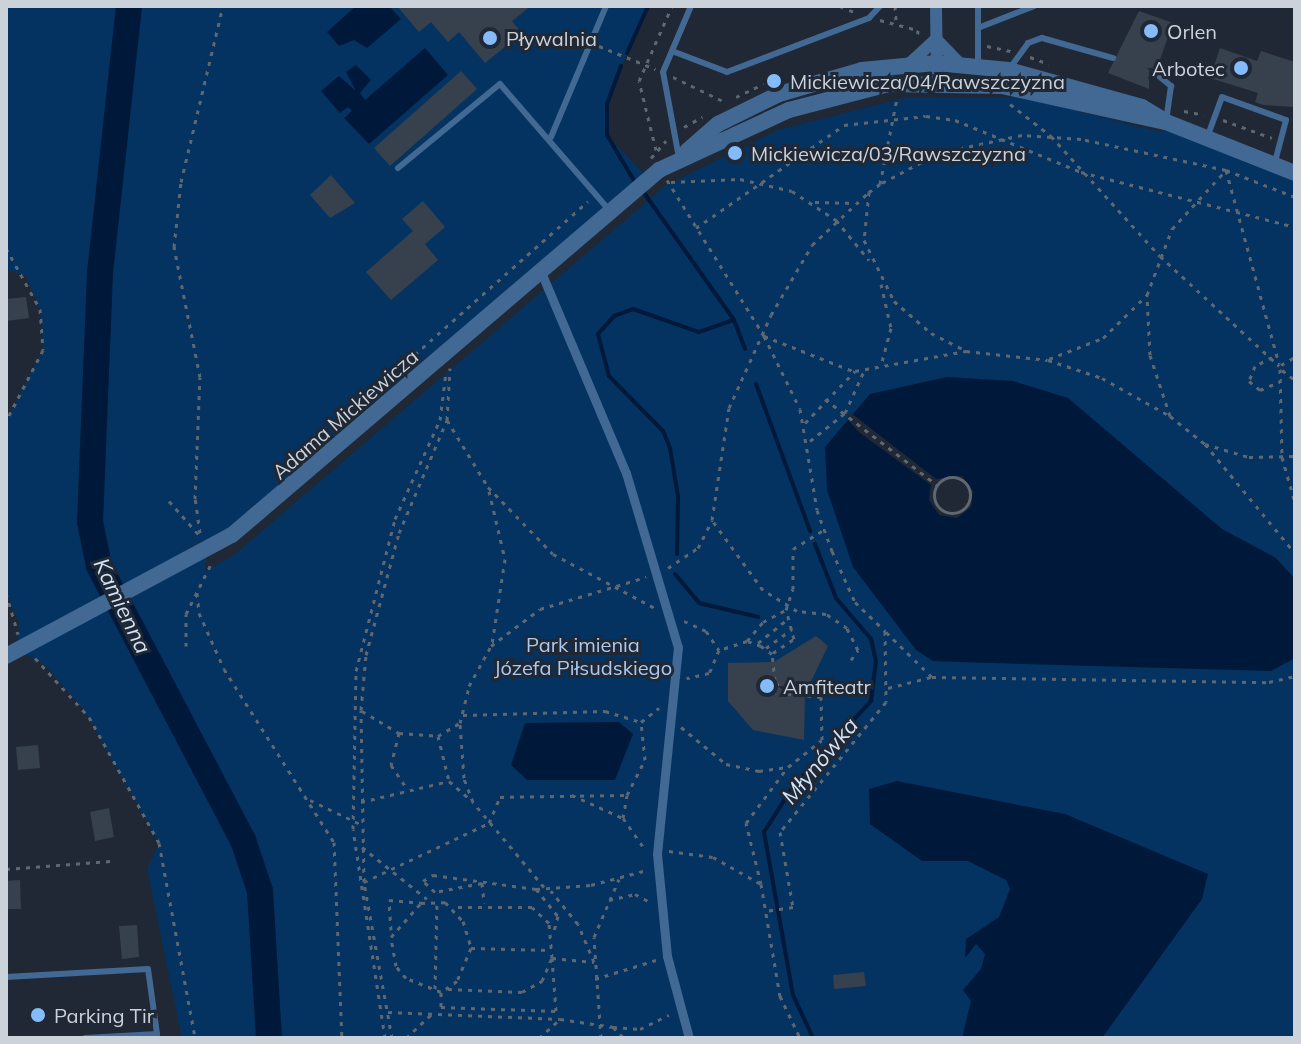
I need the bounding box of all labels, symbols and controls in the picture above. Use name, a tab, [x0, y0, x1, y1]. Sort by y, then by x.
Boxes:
place label: Orlen	[1167, 19, 1217, 43]
marker: Orlen	[1142, 22, 1160, 40]
place label: Pływalnia	[506, 26, 597, 50]
marker: Pływalnia	[481, 29, 499, 47]
place label: Arbotec	[1152, 56, 1225, 80]
marker: Arbotec	[1232, 59, 1250, 77]
place label: Mickiewicza/04/Rawszczyzna	[790, 69, 1065, 93]
marker: Mickiewicza/04/Rawszczyzna	[765, 72, 783, 90]
place label: Mickiewicza/03/Rawszczyzna	[751, 141, 1026, 165]
marker: Mickiewicza/03/Rawszczyzna	[726, 144, 744, 162]
street label: Adama Mickiewicza	[267, 344, 423, 484]
water label: Kamienna	[88, 554, 156, 658]
park label: Park imienia Józefa Piłsudskiego	[494, 633, 672, 680]
place label: Amfiteatr	[783, 674, 871, 698]
marker: Amfiteatr	[758, 677, 776, 695]
water label: Młynówka	[776, 712, 864, 810]
place label: Parking Tir	[54, 1003, 154, 1027]
marker: Parking Tir	[29, 1006, 47, 1024]

